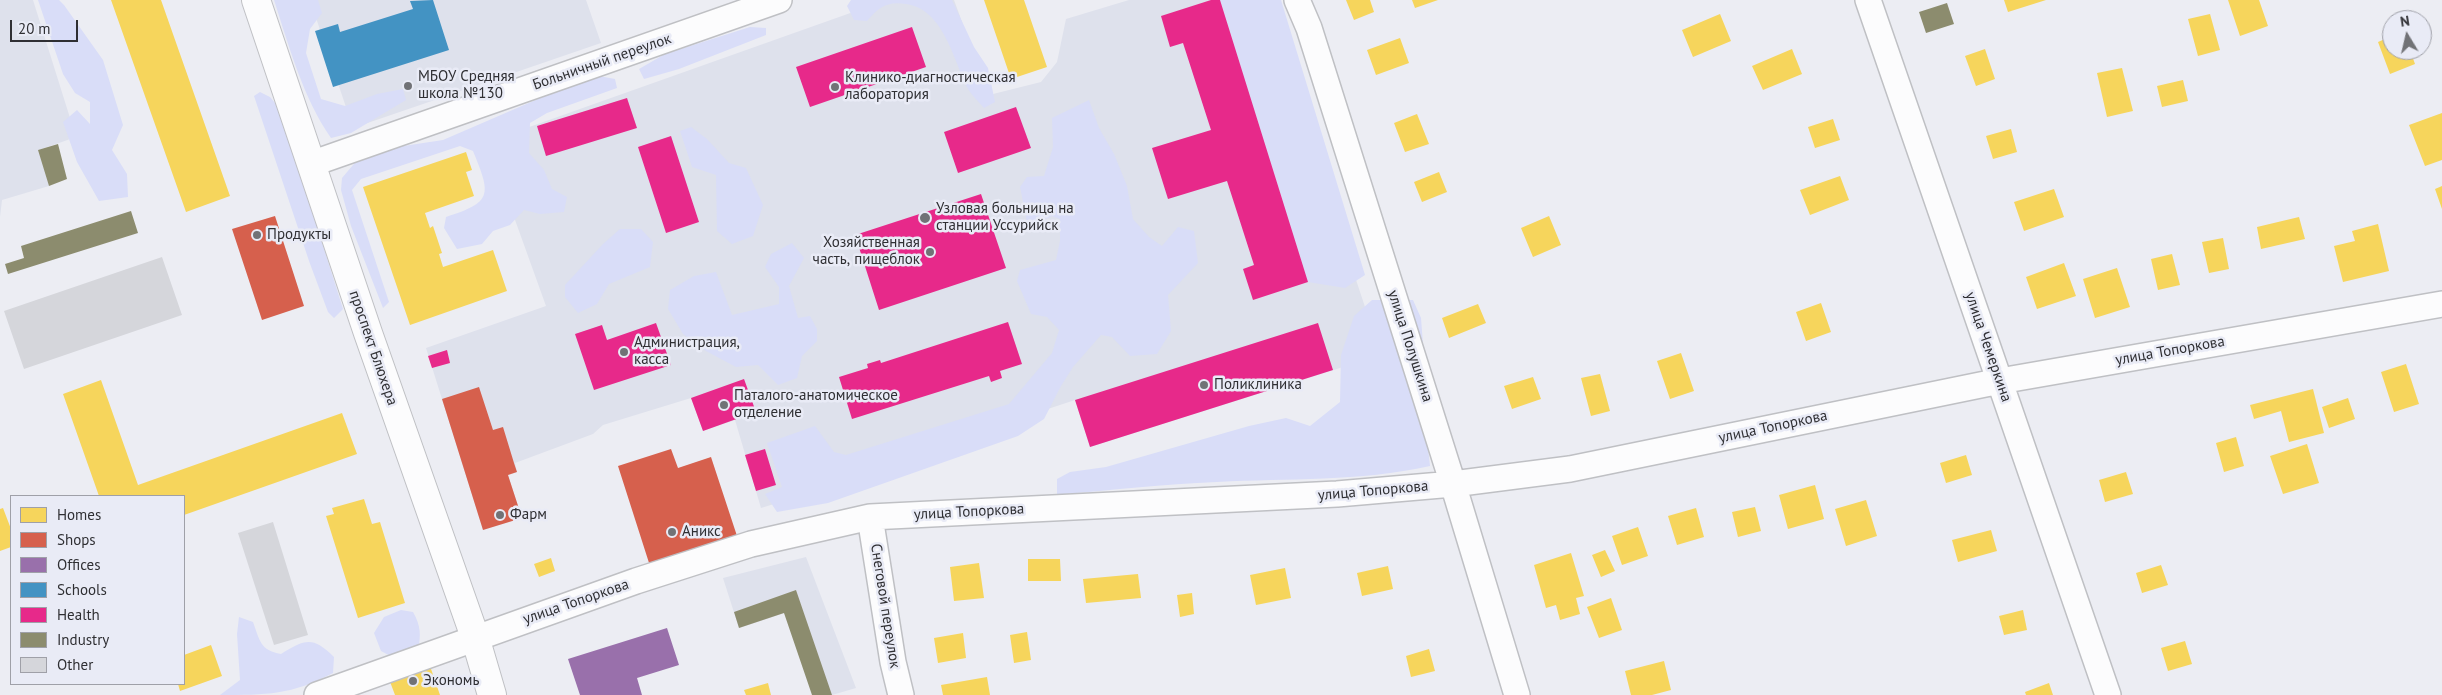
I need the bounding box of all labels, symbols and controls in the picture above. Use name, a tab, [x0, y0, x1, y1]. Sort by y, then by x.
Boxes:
scale bar	[12, 10, 80, 42]
north arrow	[2382, 10, 2432, 60]
text: N	[2399, 12, 2411, 31]
text: 20 m	[18, 19, 51, 38]
street label: Больничный переулок	[530, 30, 674, 94]
place label: МБОУ Средняя школа №130	[418, 68, 515, 103]
place label: Клинико-диагностическая лаборатория	[845, 69, 1016, 104]
marker: МБОУ Средняя школа №130	[402, 80, 414, 92]
marker: Клинико-диагностическая лаборатория	[829, 81, 841, 93]
place label: Узловая больница на станции Уссурийск	[936, 200, 1074, 235]
marker: Узловая больница на станции Уссурийск	[918, 211, 932, 225]
place label: Продукты	[267, 226, 331, 244]
marker: Продукты	[251, 229, 263, 241]
place label: Хозяйственная часть, пищеблок	[813, 234, 920, 269]
marker: Хозяйственная часть, пищеблок	[924, 246, 936, 258]
street label: проспект Блюхера	[345, 288, 401, 408]
street label: улица Полушкина	[1383, 288, 1437, 404]
street label: улица Чемеркина	[1961, 290, 2015, 404]
street label: улица Топоркова	[2114, 333, 2226, 369]
place label: Администрация, касса	[634, 334, 740, 369]
marker: Администрация, касса	[618, 346, 630, 358]
place label: Поликлиника	[1214, 376, 1302, 394]
marker: Поликлиника	[1198, 379, 1210, 391]
place label: Паталого-анатомическое отделение	[734, 387, 898, 422]
marker: Паталого-анатомическое отделение	[718, 399, 730, 411]
street label: улица Топоркова	[1717, 407, 1829, 447]
street label: улица Топоркова	[1317, 477, 1429, 505]
legend	[10, 495, 185, 685]
street label: улица Топоркова	[913, 500, 1025, 524]
text: Homes	[57, 505, 101, 524]
place label: Фарм	[510, 506, 547, 524]
marker: Фарм	[494, 509, 506, 521]
place label: Аникс	[682, 523, 721, 541]
marker: Аникс	[666, 526, 678, 538]
text: Shops	[57, 530, 96, 549]
street label: Снеговой переулок	[866, 542, 904, 670]
text: Offices	[57, 555, 101, 574]
street label: улица Топоркова	[521, 575, 631, 629]
text: Schools	[57, 580, 107, 599]
text: Health	[57, 605, 100, 624]
text: Industry	[57, 630, 109, 649]
text: Other	[57, 655, 93, 674]
place label: Экономь	[423, 672, 479, 690]
marker: Экономь	[407, 675, 419, 687]

